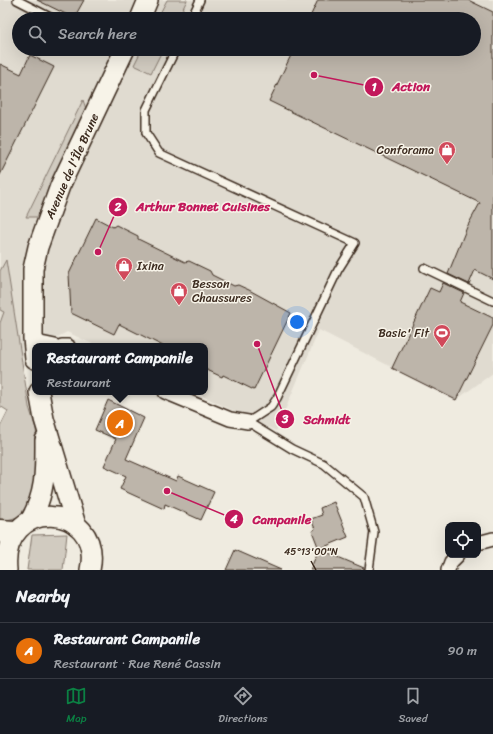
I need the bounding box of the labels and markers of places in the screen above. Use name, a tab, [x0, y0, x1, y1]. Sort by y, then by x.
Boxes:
callout: Action	[364, 74, 438, 99]
place label: Conforama	[376, 139, 434, 161]
shop icon: Conforama	[437, 140, 457, 165]
callout: Arthur Bonnet Cuisines	[108, 194, 278, 219]
place label: Ixina	[136, 255, 165, 277]
shop icon: Ixina	[114, 256, 134, 281]
place label: Besson Chaussures	[192, 273, 252, 309]
shop icon: Besson Chaussures	[169, 281, 189, 306]
place label: Basic' Fit	[378, 322, 430, 344]
sports icon: Basic' Fit	[432, 323, 452, 348]
callout: Schmidt	[275, 407, 359, 432]
pin: A	[107, 408, 133, 438]
callout: Campanile	[224, 507, 319, 532]

